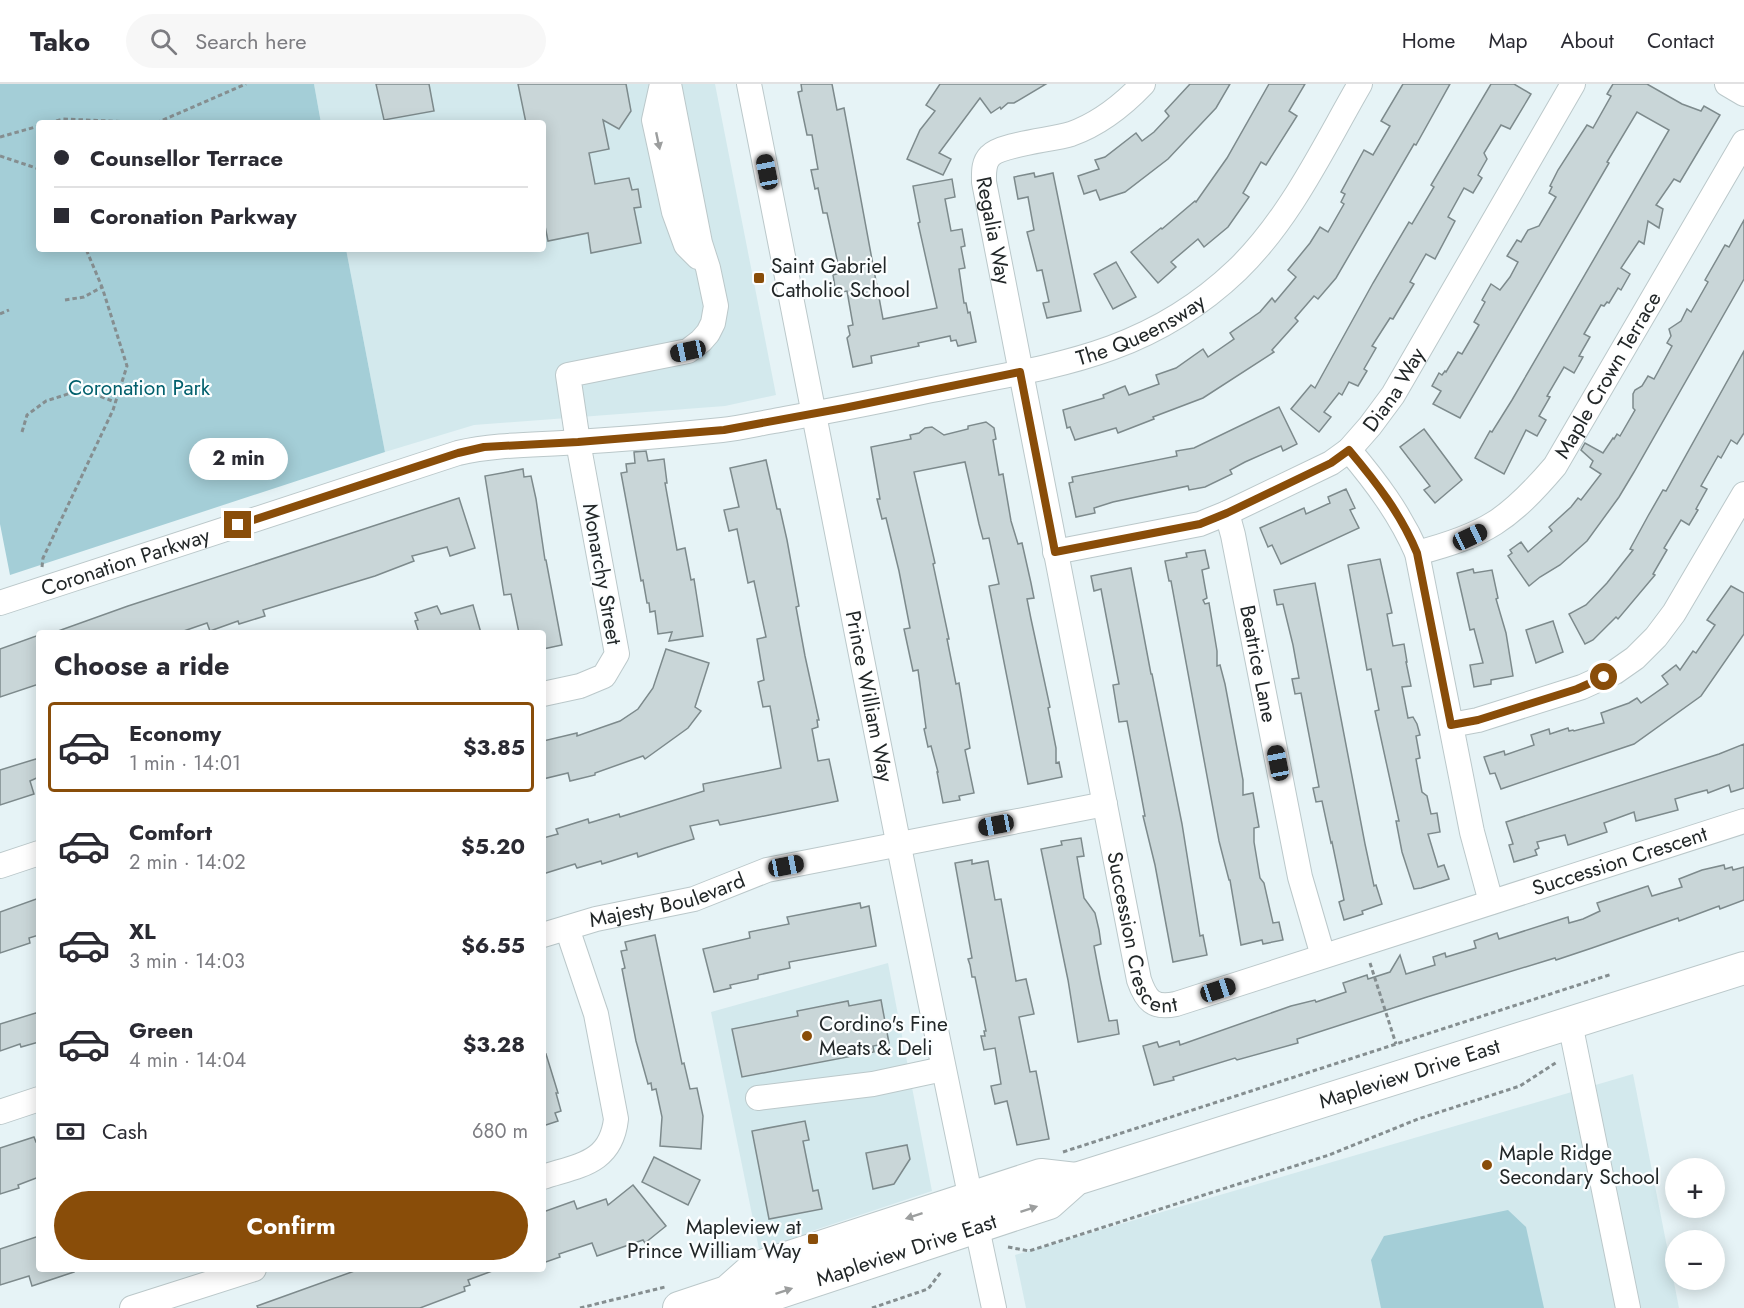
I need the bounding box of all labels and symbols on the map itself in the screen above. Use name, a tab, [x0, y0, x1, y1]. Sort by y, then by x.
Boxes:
one-way arrow	[654, 132, 664, 150]
car	[755, 153, 779, 191]
street label: Regalia Way	[968, 174, 1019, 288]
place label: Saint Gabriel Catholic School	[771, 251, 910, 305]
marker: Saint Gabriel Catholic School	[752, 271, 766, 285]
street label: Maple Crown Terrace	[1547, 286, 1669, 464]
street label: The Queensway	[1073, 287, 1212, 373]
car	[669, 338, 707, 364]
street label: Diana Way	[1356, 341, 1433, 438]
park label: Coronation Park	[68, 373, 211, 403]
callout: 2 min	[188, 438, 288, 480]
street label: Monarchy Street	[575, 501, 629, 647]
route end	[224, 511, 251, 538]
street label: Coronation Parkway	[37, 520, 214, 604]
car	[1450, 521, 1490, 553]
street label: Beatrice Lane	[1232, 602, 1284, 725]
street label: Prince William Way	[838, 608, 901, 785]
route start	[1590, 663, 1617, 690]
car	[1266, 744, 1290, 782]
car	[977, 813, 1015, 837]
street label: Succession Crescent	[1528, 819, 1711, 903]
street label: Succession Crescent	[1099, 849, 1180, 1021]
car	[767, 854, 805, 878]
street label: Majesty Boulevard	[587, 865, 750, 935]
car	[1198, 976, 1238, 1004]
place label: Cordino's Fine Meats & Deli	[819, 1009, 948, 1063]
marker: Cordino's Fine Meats & Deli	[800, 1029, 814, 1043]
street label: Mapleview Drive East	[1315, 1031, 1504, 1116]
place label: Maple Ridge Secondary School	[1499, 1138, 1660, 1192]
marker: Maple Ridge Secondary School	[1480, 1158, 1494, 1172]
one-way arrow	[1020, 1204, 1038, 1213]
street label: Mapleview Drive East	[812, 1206, 1001, 1294]
place label: Mapleview at Prince William Way	[627, 1212, 802, 1266]
one-way arrow	[905, 1212, 923, 1221]
marker: Mapleview at Prince William Way	[806, 1232, 820, 1246]
one-way arrow	[775, 1285, 793, 1295]

